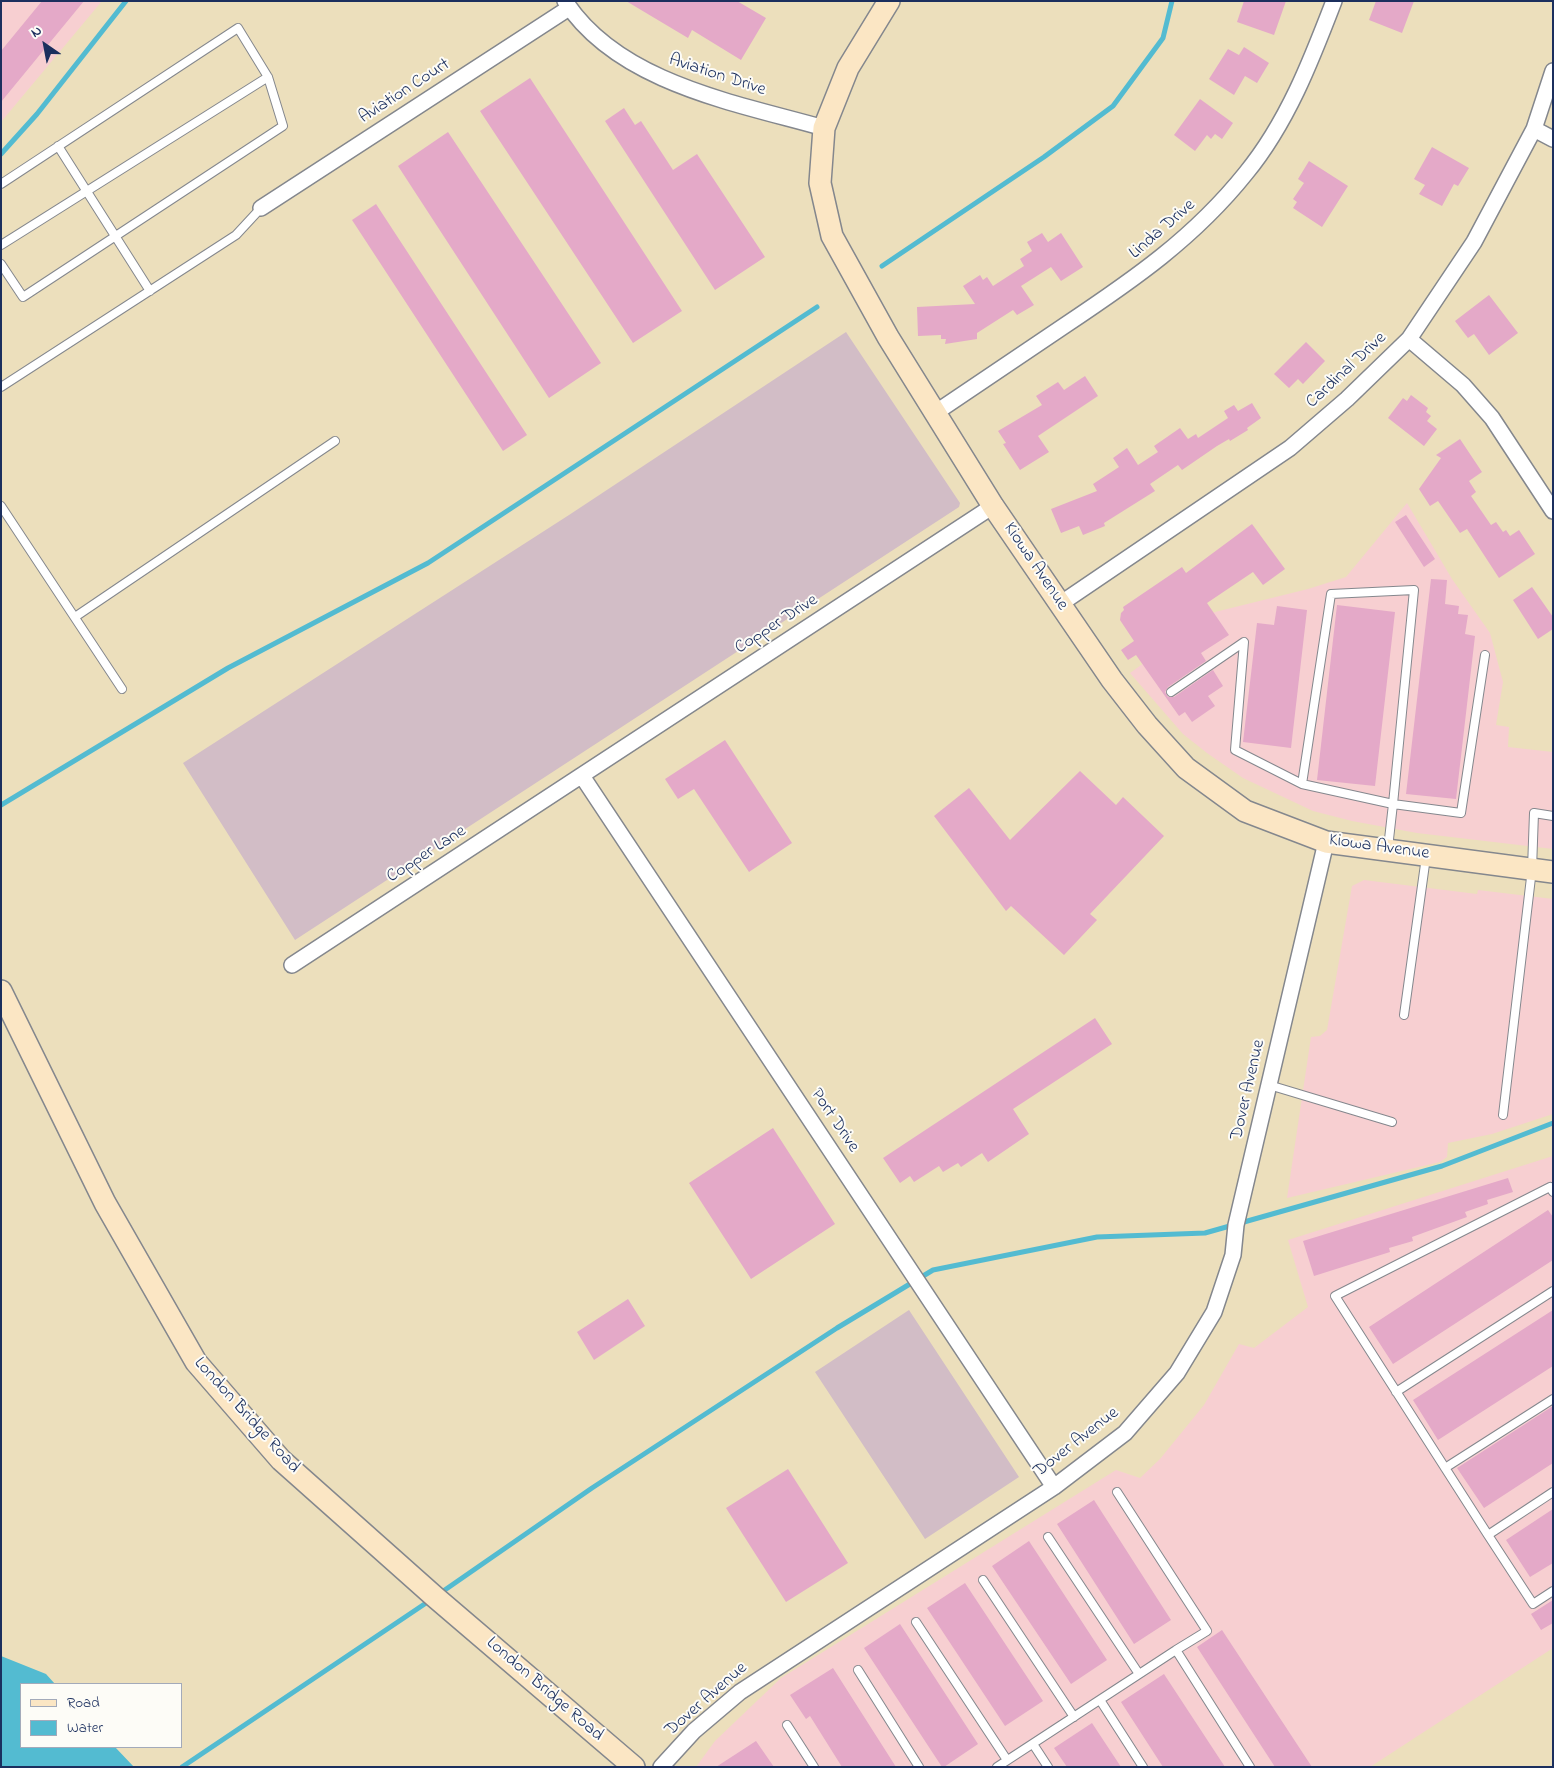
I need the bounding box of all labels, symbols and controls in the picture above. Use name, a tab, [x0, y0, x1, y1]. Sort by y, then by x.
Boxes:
north arrow	[20, 20, 70, 70]
text: N	[27, 21, 46, 43]
street label: Aviation Drive	[666, 50, 768, 102]
street label: Aviation Court	[355, 55, 455, 129]
street label: Linda Drive	[1125, 195, 1201, 265]
street label: Cardinal Drive	[1302, 328, 1392, 414]
street label: Kiowa Avenue	[998, 519, 1072, 615]
street label: Copper Drive	[731, 590, 823, 660]
street label: Copper Lane	[383, 821, 471, 889]
street label: Kiowa Avenue	[1327, 830, 1431, 866]
street label: Dover Avenue	[1227, 1038, 1271, 1142]
street label: Port Drive	[805, 1085, 863, 1157]
street label: London Bridge Road	[188, 1354, 304, 1478]
street label: Dover Avenue	[1030, 1403, 1124, 1483]
street label: London Bridge Road	[481, 1633, 607, 1747]
street label: Dover Avenue	[661, 1658, 753, 1742]
legend	[20, 1683, 182, 1748]
text: Road	[67, 1692, 100, 1714]
text: Water	[67, 1717, 103, 1739]

